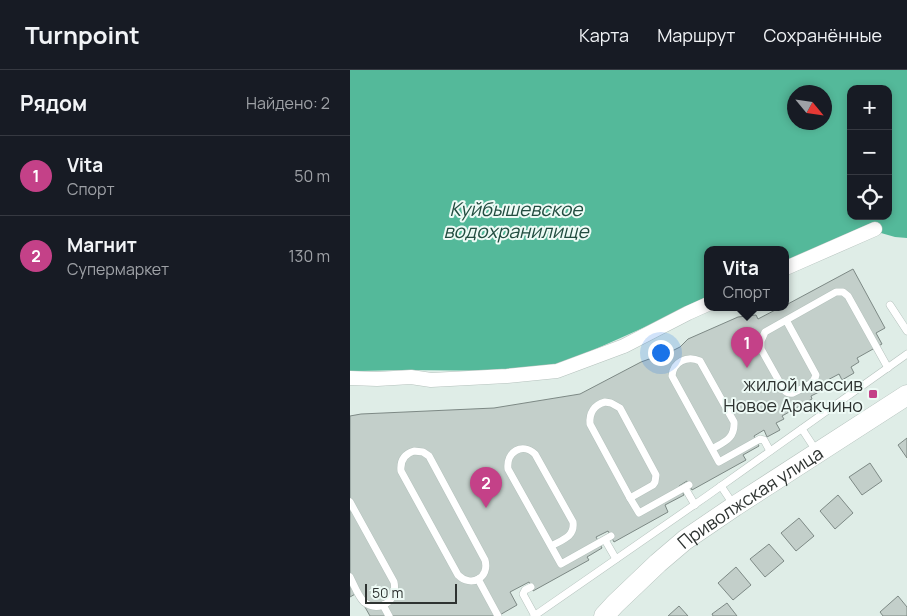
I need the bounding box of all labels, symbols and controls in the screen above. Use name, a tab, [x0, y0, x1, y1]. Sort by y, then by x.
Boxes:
text: Turnpoint	[25, 18, 140, 51]
text: Карта	[579, 23, 629, 47]
text: Маршрут	[657, 23, 735, 47]
text: Сохранённые	[763, 23, 882, 47]
north arrow	[787, 85, 832, 130]
map controls	[847, 85, 892, 220]
button: +	[847, 85, 892, 130]
text: Рядом	[20, 89, 87, 117]
text: Найдено: 2	[246, 92, 330, 114]
button: −	[847, 130, 892, 175]
text: Vita	[67, 152, 103, 178]
text: 1	[32, 165, 40, 187]
text: 50 m	[294, 165, 330, 187]
button: locate	[847, 175, 892, 220]
text: Спорт	[67, 178, 115, 200]
water label: Куйбышевское водохранилище	[443, 196, 590, 244]
text: Магнит	[67, 232, 137, 258]
text: 2	[31, 245, 41, 267]
text: 130 m	[288, 245, 330, 267]
popup	[704, 246, 789, 311]
text: Vita	[723, 255, 759, 281]
text: Супермаркет	[67, 258, 169, 280]
text: Спорт	[723, 281, 770, 303]
pin: 1	[731, 327, 763, 368]
your location	[648, 340, 674, 366]
place label: жилой массив Новое Аракчино	[723, 372, 863, 417]
marker: жилой массив Новое Аракчино	[867, 388, 879, 400]
street label: Приволжская улица	[672, 441, 827, 554]
pin: 2	[470, 467, 502, 508]
scale bar	[365, 581, 458, 604]
text: 50 m	[372, 583, 403, 602]

